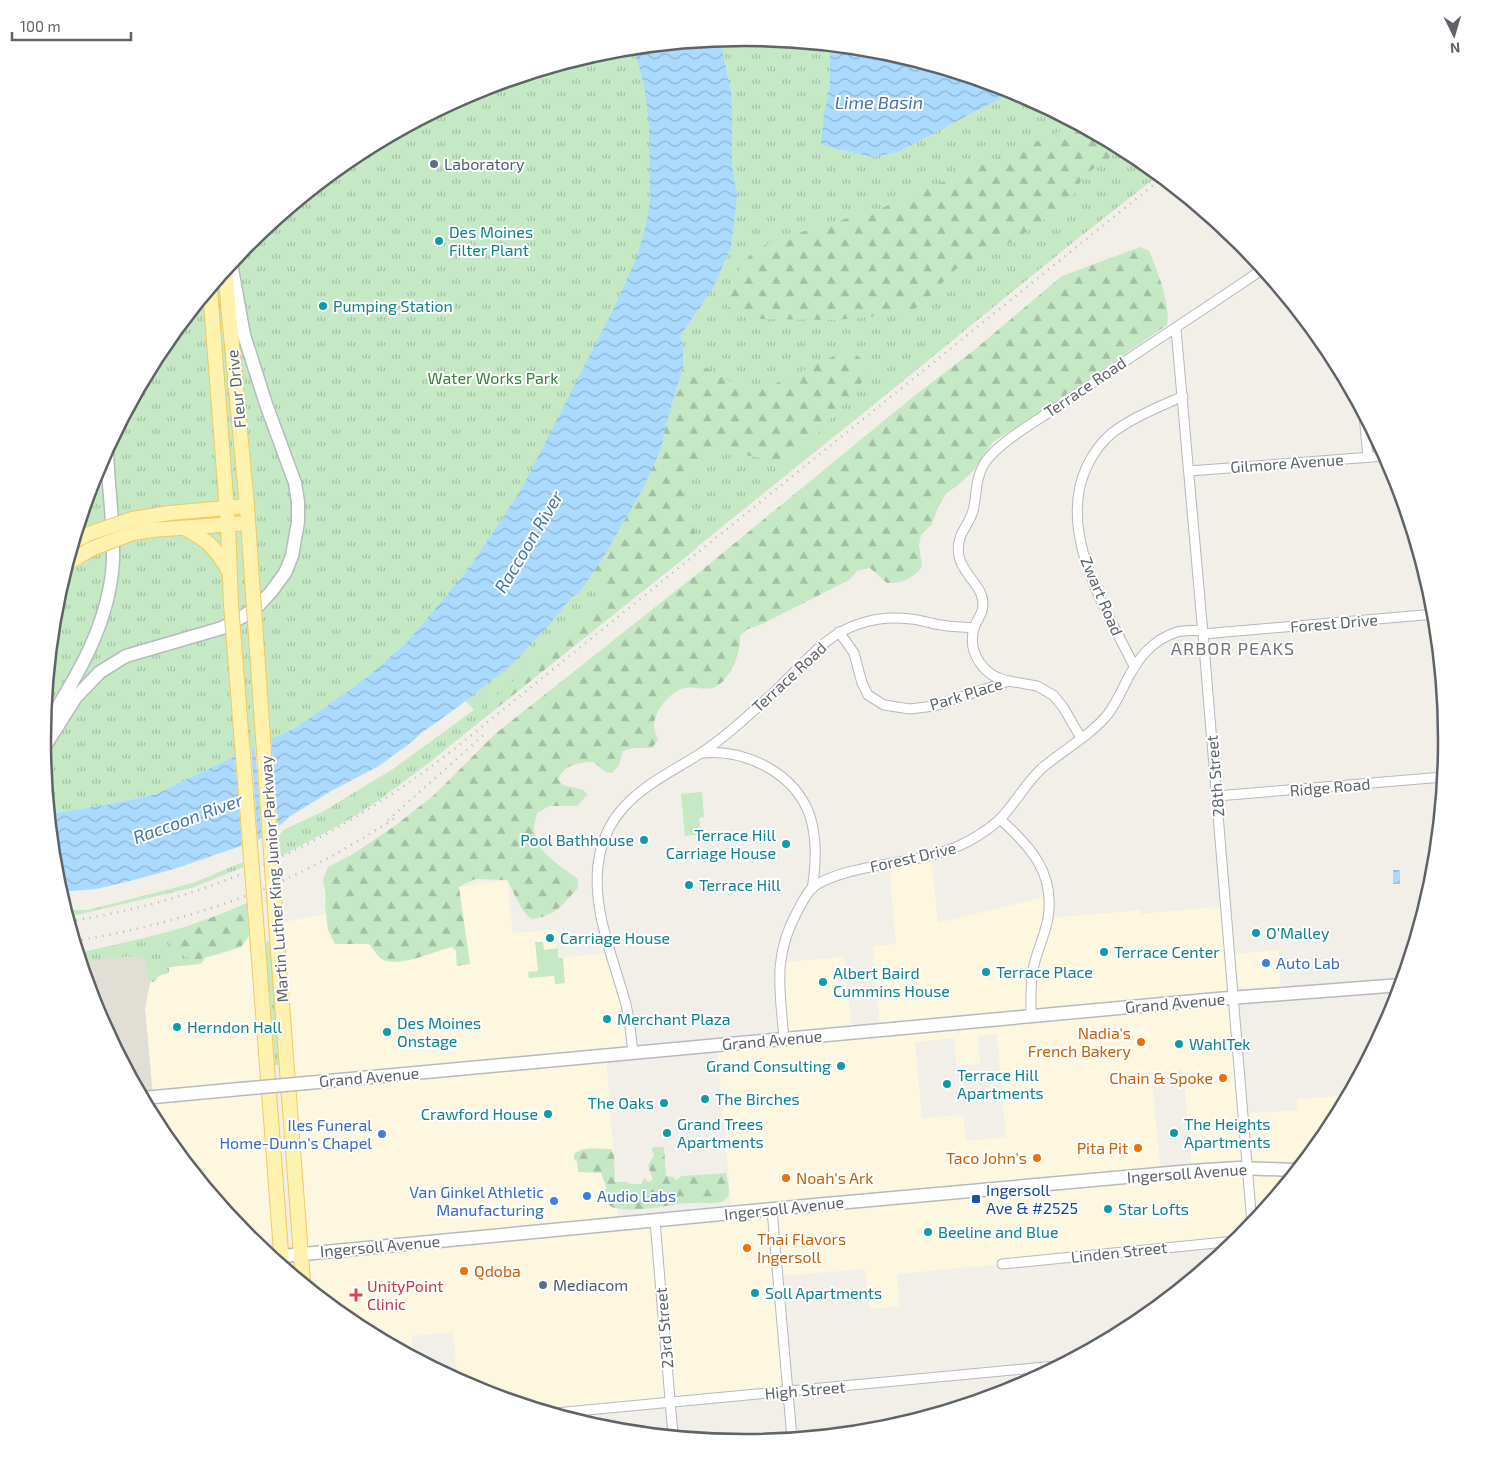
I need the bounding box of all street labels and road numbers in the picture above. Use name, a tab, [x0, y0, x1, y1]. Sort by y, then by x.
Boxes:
street label: Fleur Drive	[222, 349, 249, 429]
street label: Terrace Road	[1040, 352, 1129, 421]
street label: Gilmore Avenue	[1230, 449, 1344, 476]
street label: Zwart Road	[1077, 554, 1128, 638]
street label: Forest Drive	[1289, 609, 1379, 636]
street label: Terrace Road	[748, 637, 830, 716]
street label: Park Place	[927, 673, 1005, 714]
street label: 28th Street	[1201, 734, 1228, 818]
street label: Martin Luther King Junior Parkway	[255, 754, 292, 1003]
street label: Ridge Road	[1289, 774, 1371, 799]
street label: Forest Drive	[868, 837, 958, 876]
street label: Grand Avenue	[1124, 989, 1226, 1016]
street label: Grand Avenue	[721, 1026, 823, 1053]
street label: Grand Avenue	[318, 1063, 420, 1090]
street label: Ingersoll Avenue	[1126, 1159, 1248, 1186]
street label: Ingersoll Avenue	[723, 1192, 845, 1223]
street label: Ingersoll Avenue	[319, 1231, 441, 1260]
street label: Linden Street	[1070, 1237, 1168, 1266]
street label: 23rd Street	[650, 1287, 677, 1369]
street label: High Street	[764, 1377, 846, 1402]

